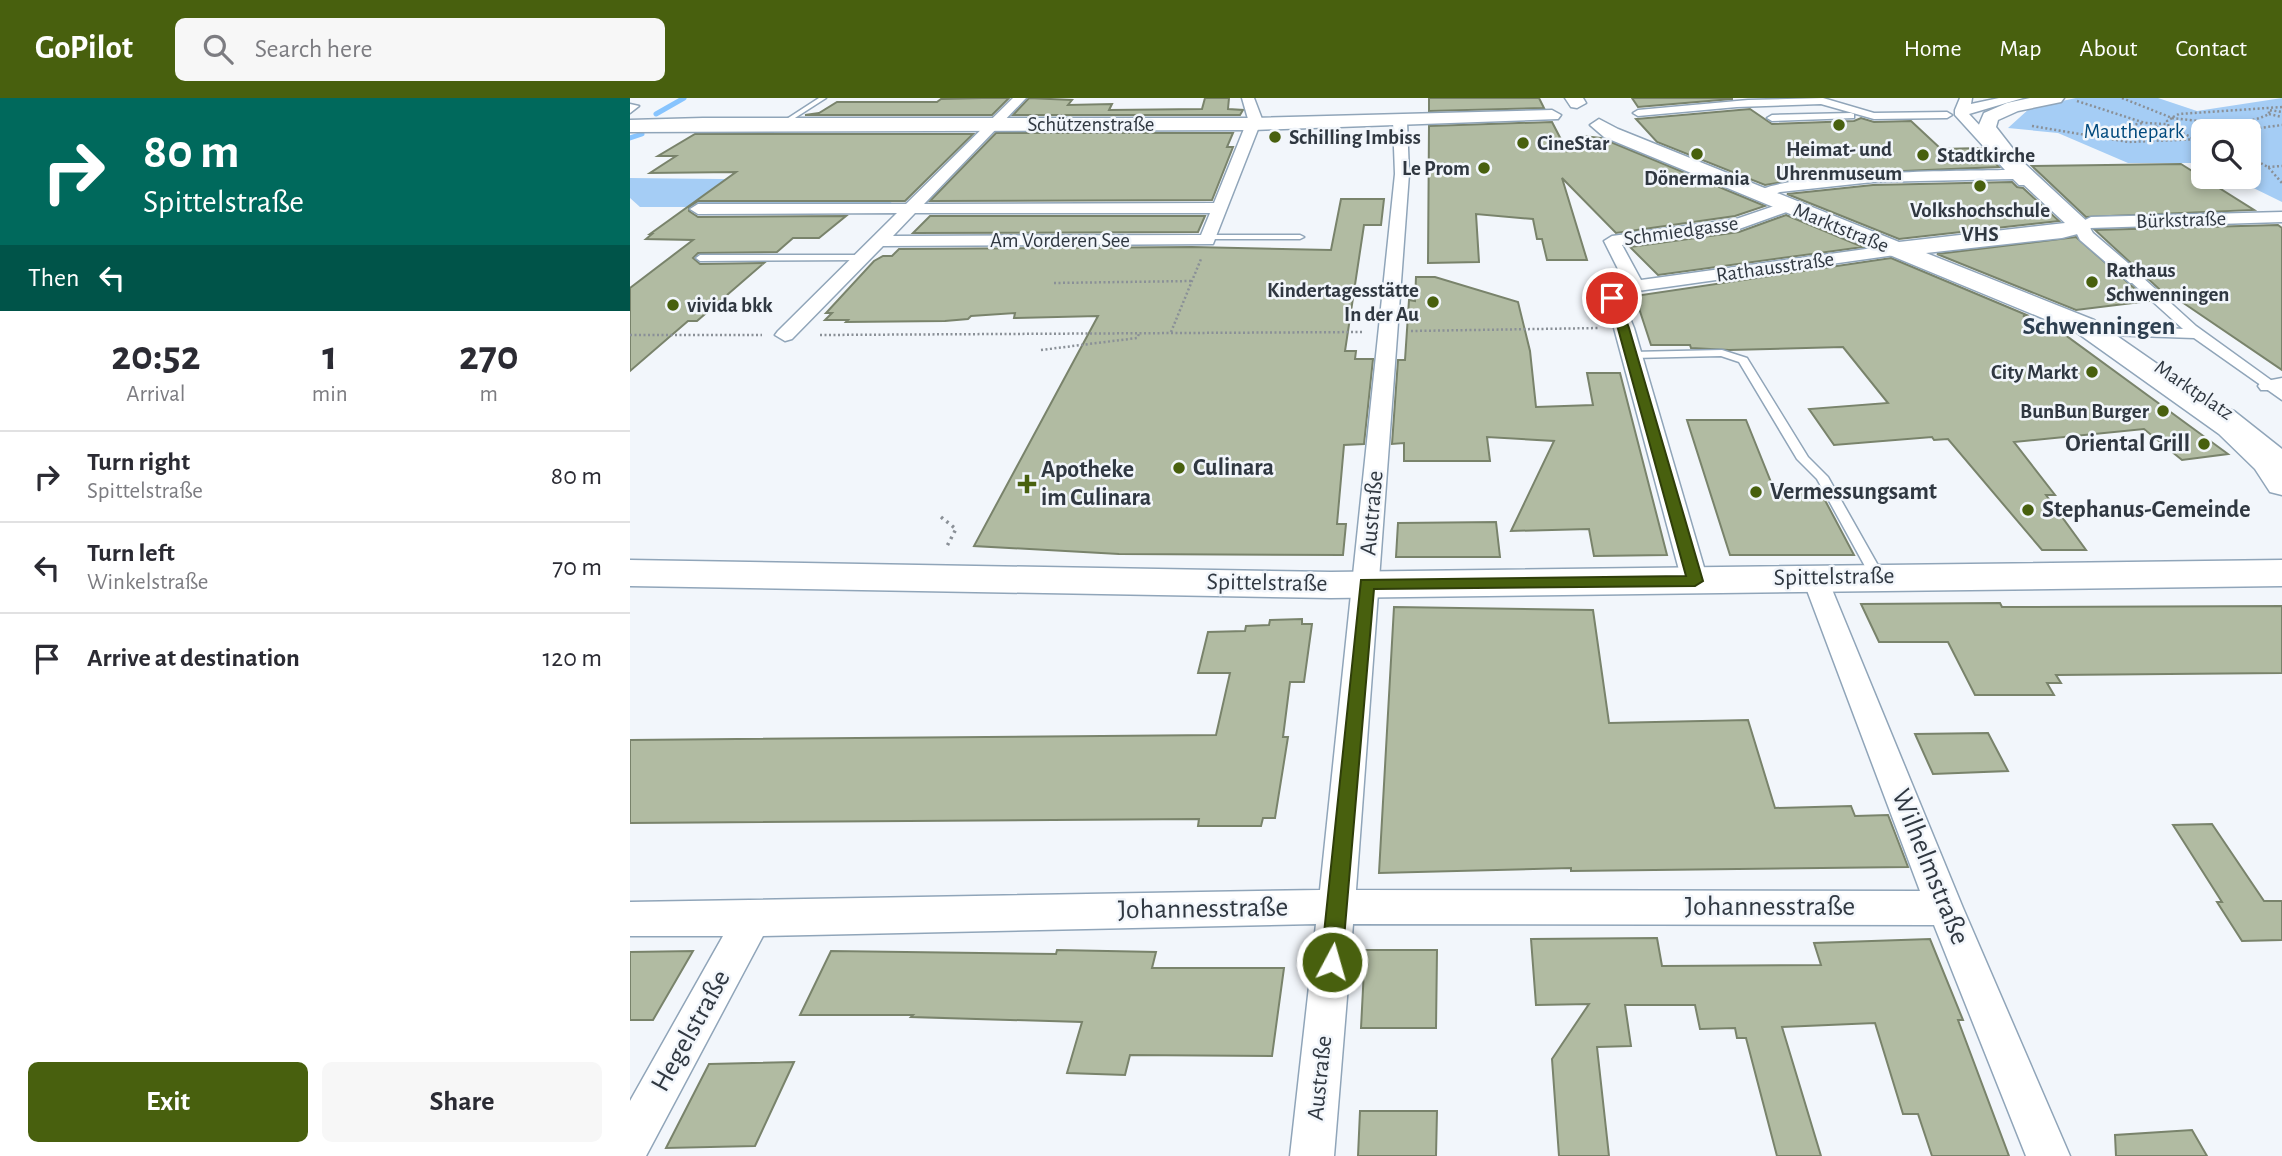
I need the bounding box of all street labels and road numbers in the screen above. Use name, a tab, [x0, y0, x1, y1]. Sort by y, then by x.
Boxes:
street label: Schützenstraße	[1028, 114, 1154, 135]
street label: Marktstraße	[1790, 199, 1892, 257]
street label: Bürkstraße	[2136, 208, 2226, 232]
street label: Schmiedgasse	[1622, 213, 1740, 249]
street label: Am Vorderen See	[990, 230, 1130, 251]
street label: Rathausstraße	[1715, 248, 1835, 286]
street label: Marktplatz	[2151, 356, 2237, 424]
street label: Austraße	[1356, 470, 1388, 556]
street label: Spittelstraße	[1773, 564, 1895, 590]
street label: Spittelstraße	[1206, 570, 1328, 596]
street label: Wilhelmstraße	[1886, 785, 1974, 949]
street label: Johannesstraße	[1685, 893, 1855, 921]
street label: Johannesstraße	[1118, 894, 1288, 924]
street label: Hegelstraße	[646, 966, 736, 1096]
street label: Austraße	[1304, 1034, 1336, 1122]

